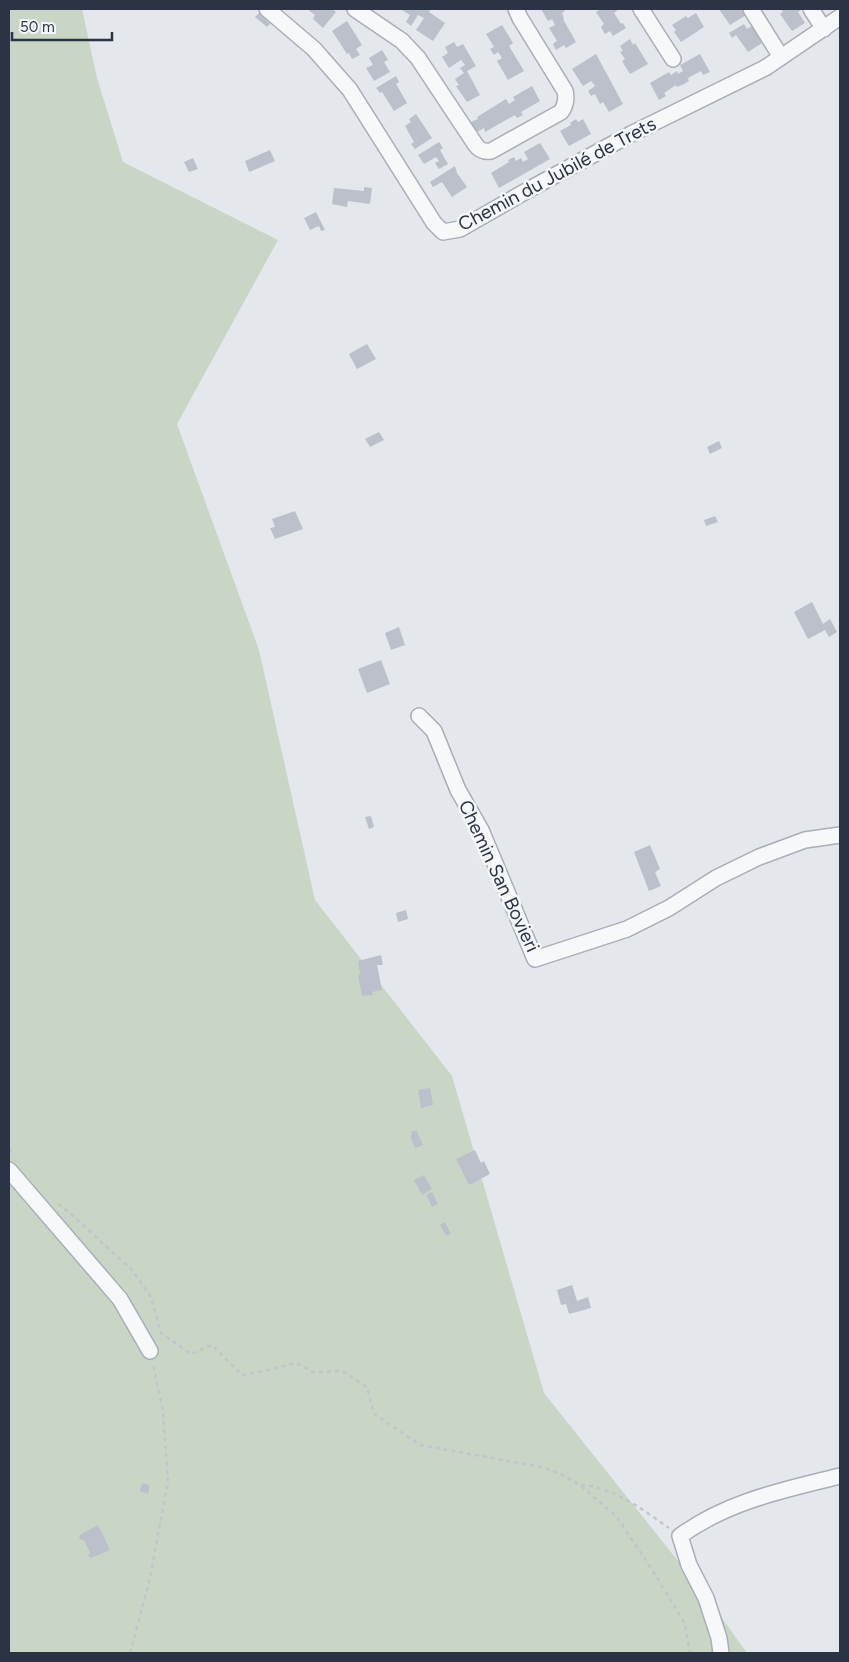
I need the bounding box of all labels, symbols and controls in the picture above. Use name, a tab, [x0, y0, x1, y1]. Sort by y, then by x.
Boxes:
scale bar	[12, 10, 112, 42]
text: 50 m	[20, 18, 55, 36]
street label: Chemin du Jubilé de Trets	[454, 112, 660, 236]
street label: Chemin San Bovieri	[454, 796, 544, 956]

